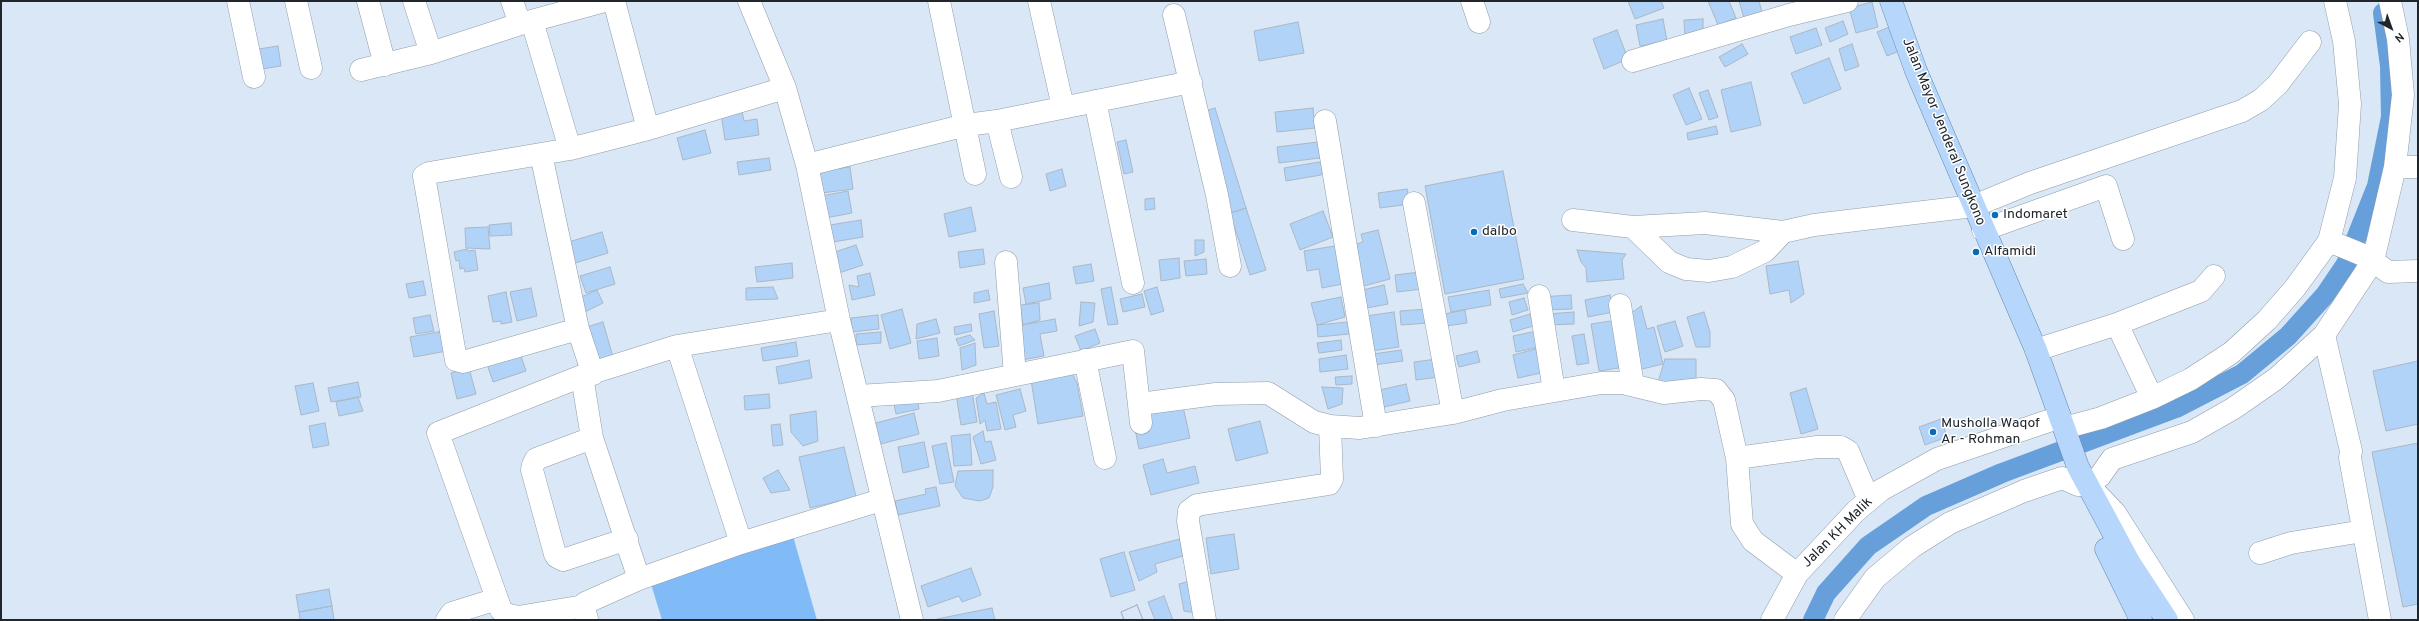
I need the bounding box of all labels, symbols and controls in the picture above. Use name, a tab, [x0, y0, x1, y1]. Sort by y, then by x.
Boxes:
north arrow	[2371, 8, 2411, 48]
text: N	[2391, 29, 2406, 45]
street label: Jalan Mayor Jenderal Sungkono	[1898, 36, 1988, 228]
place label: Indomaret	[2003, 207, 2068, 223]
marker: Indomaret	[1990, 210, 2000, 220]
place label: dalbo	[1482, 224, 1517, 240]
marker: dalbo	[1469, 227, 1479, 237]
place label: Alfamidi	[1984, 244, 2036, 260]
marker: Alfamidi	[1971, 247, 1981, 257]
place label: Musholla Waqof Ar - Rohman	[1941, 416, 2040, 448]
marker: Musholla Waqof Ar - Rohman	[1928, 427, 1938, 437]
street label: Jalan KH Malik	[1799, 494, 1877, 572]

